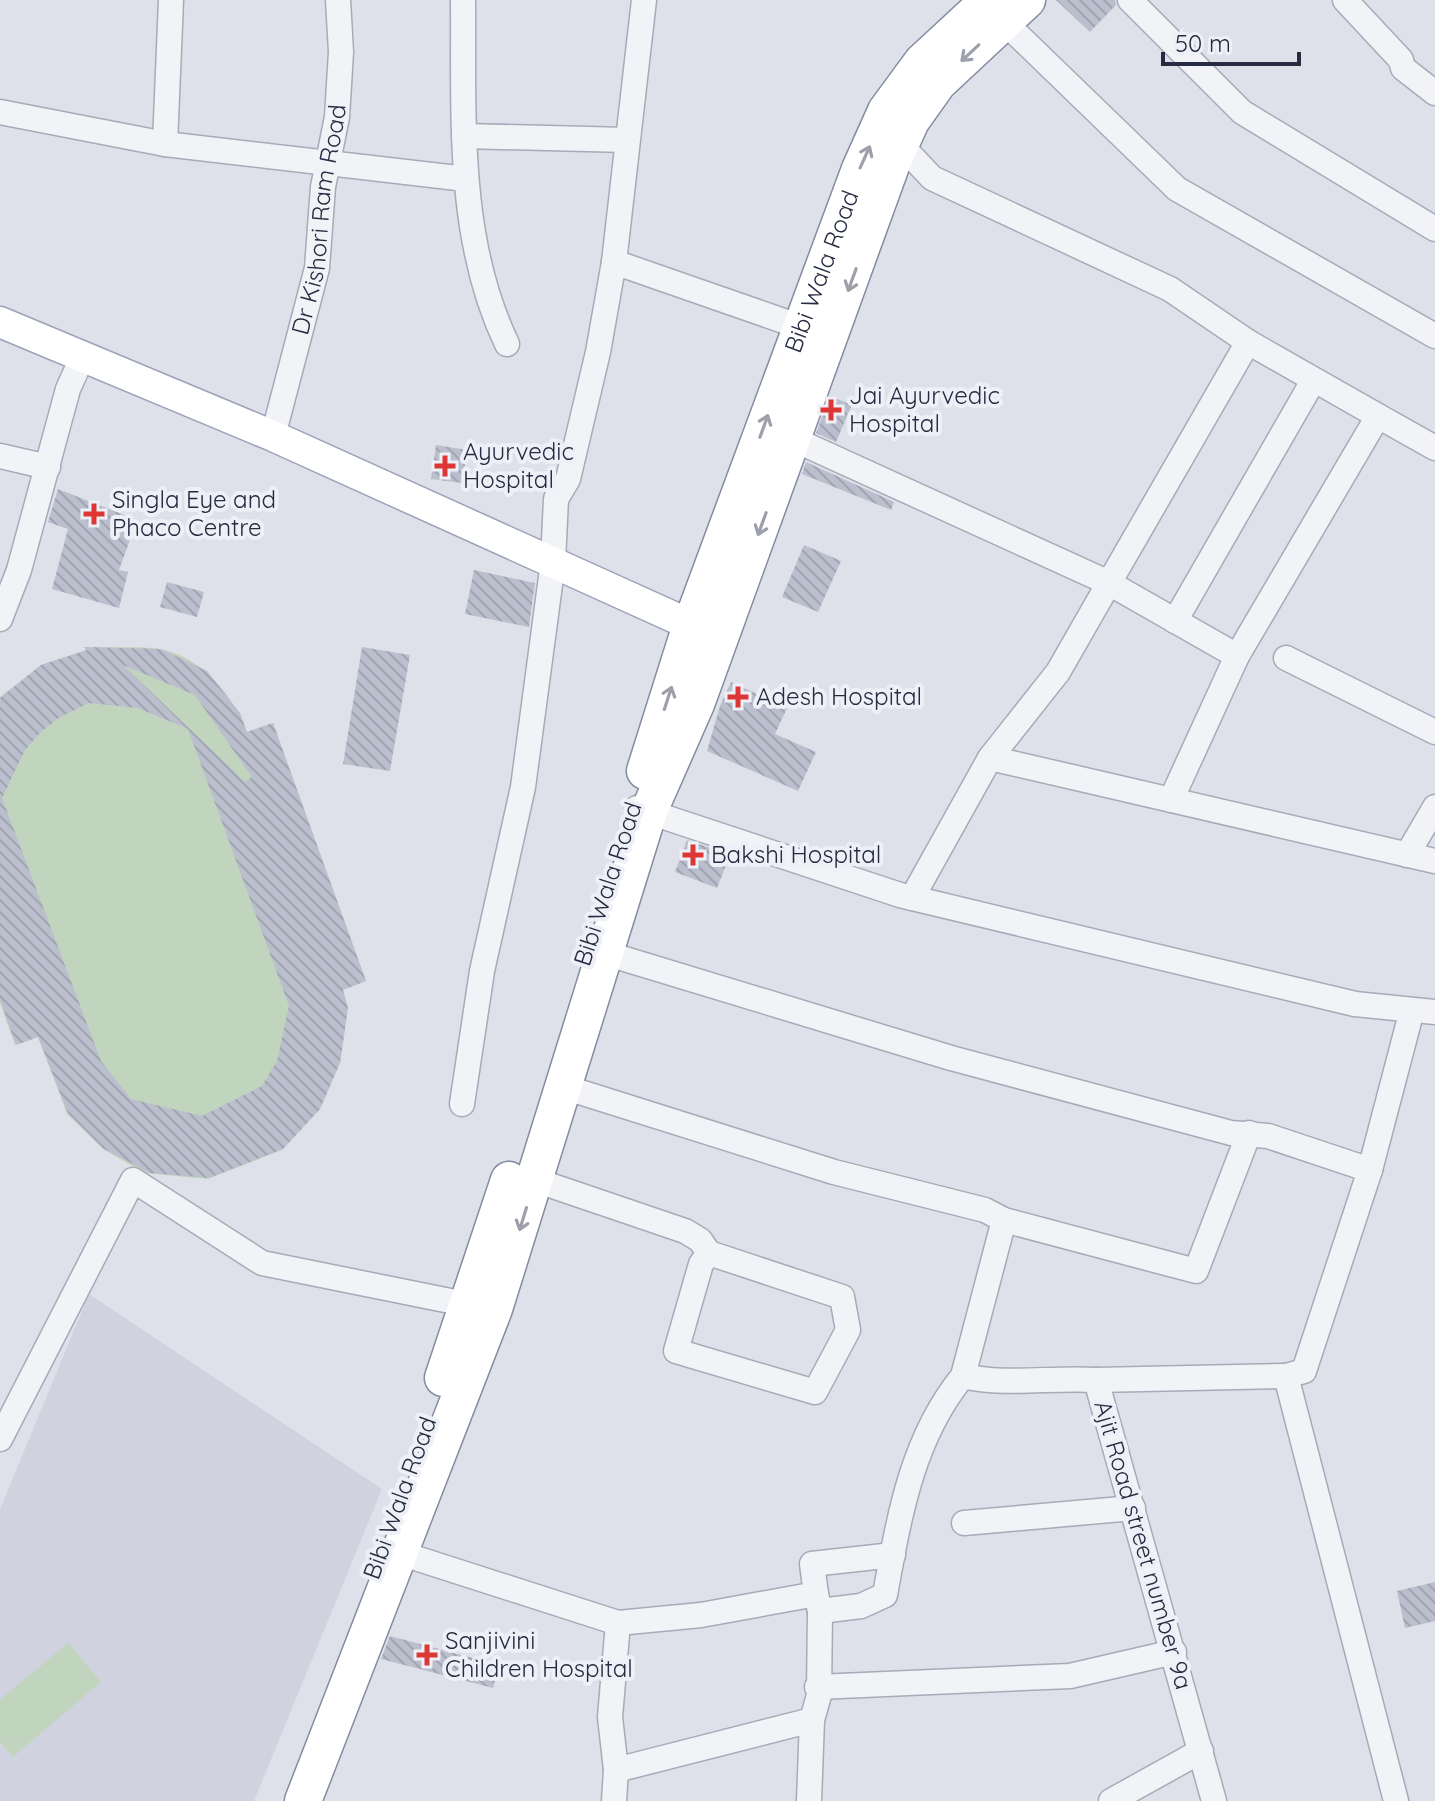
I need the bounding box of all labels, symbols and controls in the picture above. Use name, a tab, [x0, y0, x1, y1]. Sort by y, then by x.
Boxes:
scale bar	[1163, 16, 1299, 66]
text: 50 m	[1175, 28, 1231, 58]
one-way arrow	[960, 43, 980, 61]
street label: Dr Kishori Ram Road	[284, 104, 352, 338]
one-way arrow	[858, 145, 873, 169]
street label: Bibi Wala Road	[777, 186, 865, 356]
one-way arrow	[844, 267, 858, 292]
place label: Jai Ayurvedic Hospital	[849, 380, 1000, 438]
marker: Jai Ayurvedic Hospital	[820, 399, 842, 421]
one-way arrow	[758, 414, 773, 439]
place label: Ayurvedic Hospital	[463, 436, 574, 494]
marker: Ayurvedic Hospital	[434, 455, 456, 477]
place label: Singla Eye and Phaco Centre	[112, 484, 276, 542]
marker: Singla Eye and Phaco Centre	[83, 503, 105, 525]
one-way arrow	[754, 511, 768, 536]
place label: Adesh Hospital	[756, 681, 922, 711]
one-way arrow	[661, 685, 676, 711]
marker: Adesh Hospital	[727, 686, 749, 708]
street label: Bibi Wala Road	[566, 798, 648, 969]
place label: Bakshi Hospital	[711, 839, 881, 869]
marker: Bakshi Hospital	[682, 844, 704, 866]
one-way arrow	[514, 1207, 529, 1232]
street label: Ajit Road street number 9a	[1088, 1397, 1200, 1693]
street label: Bibi Wala Road	[356, 1412, 442, 1583]
place label: Sanjivini Children Hospital	[445, 1625, 633, 1683]
marker: Sanjivini Children Hospital	[416, 1644, 438, 1666]

